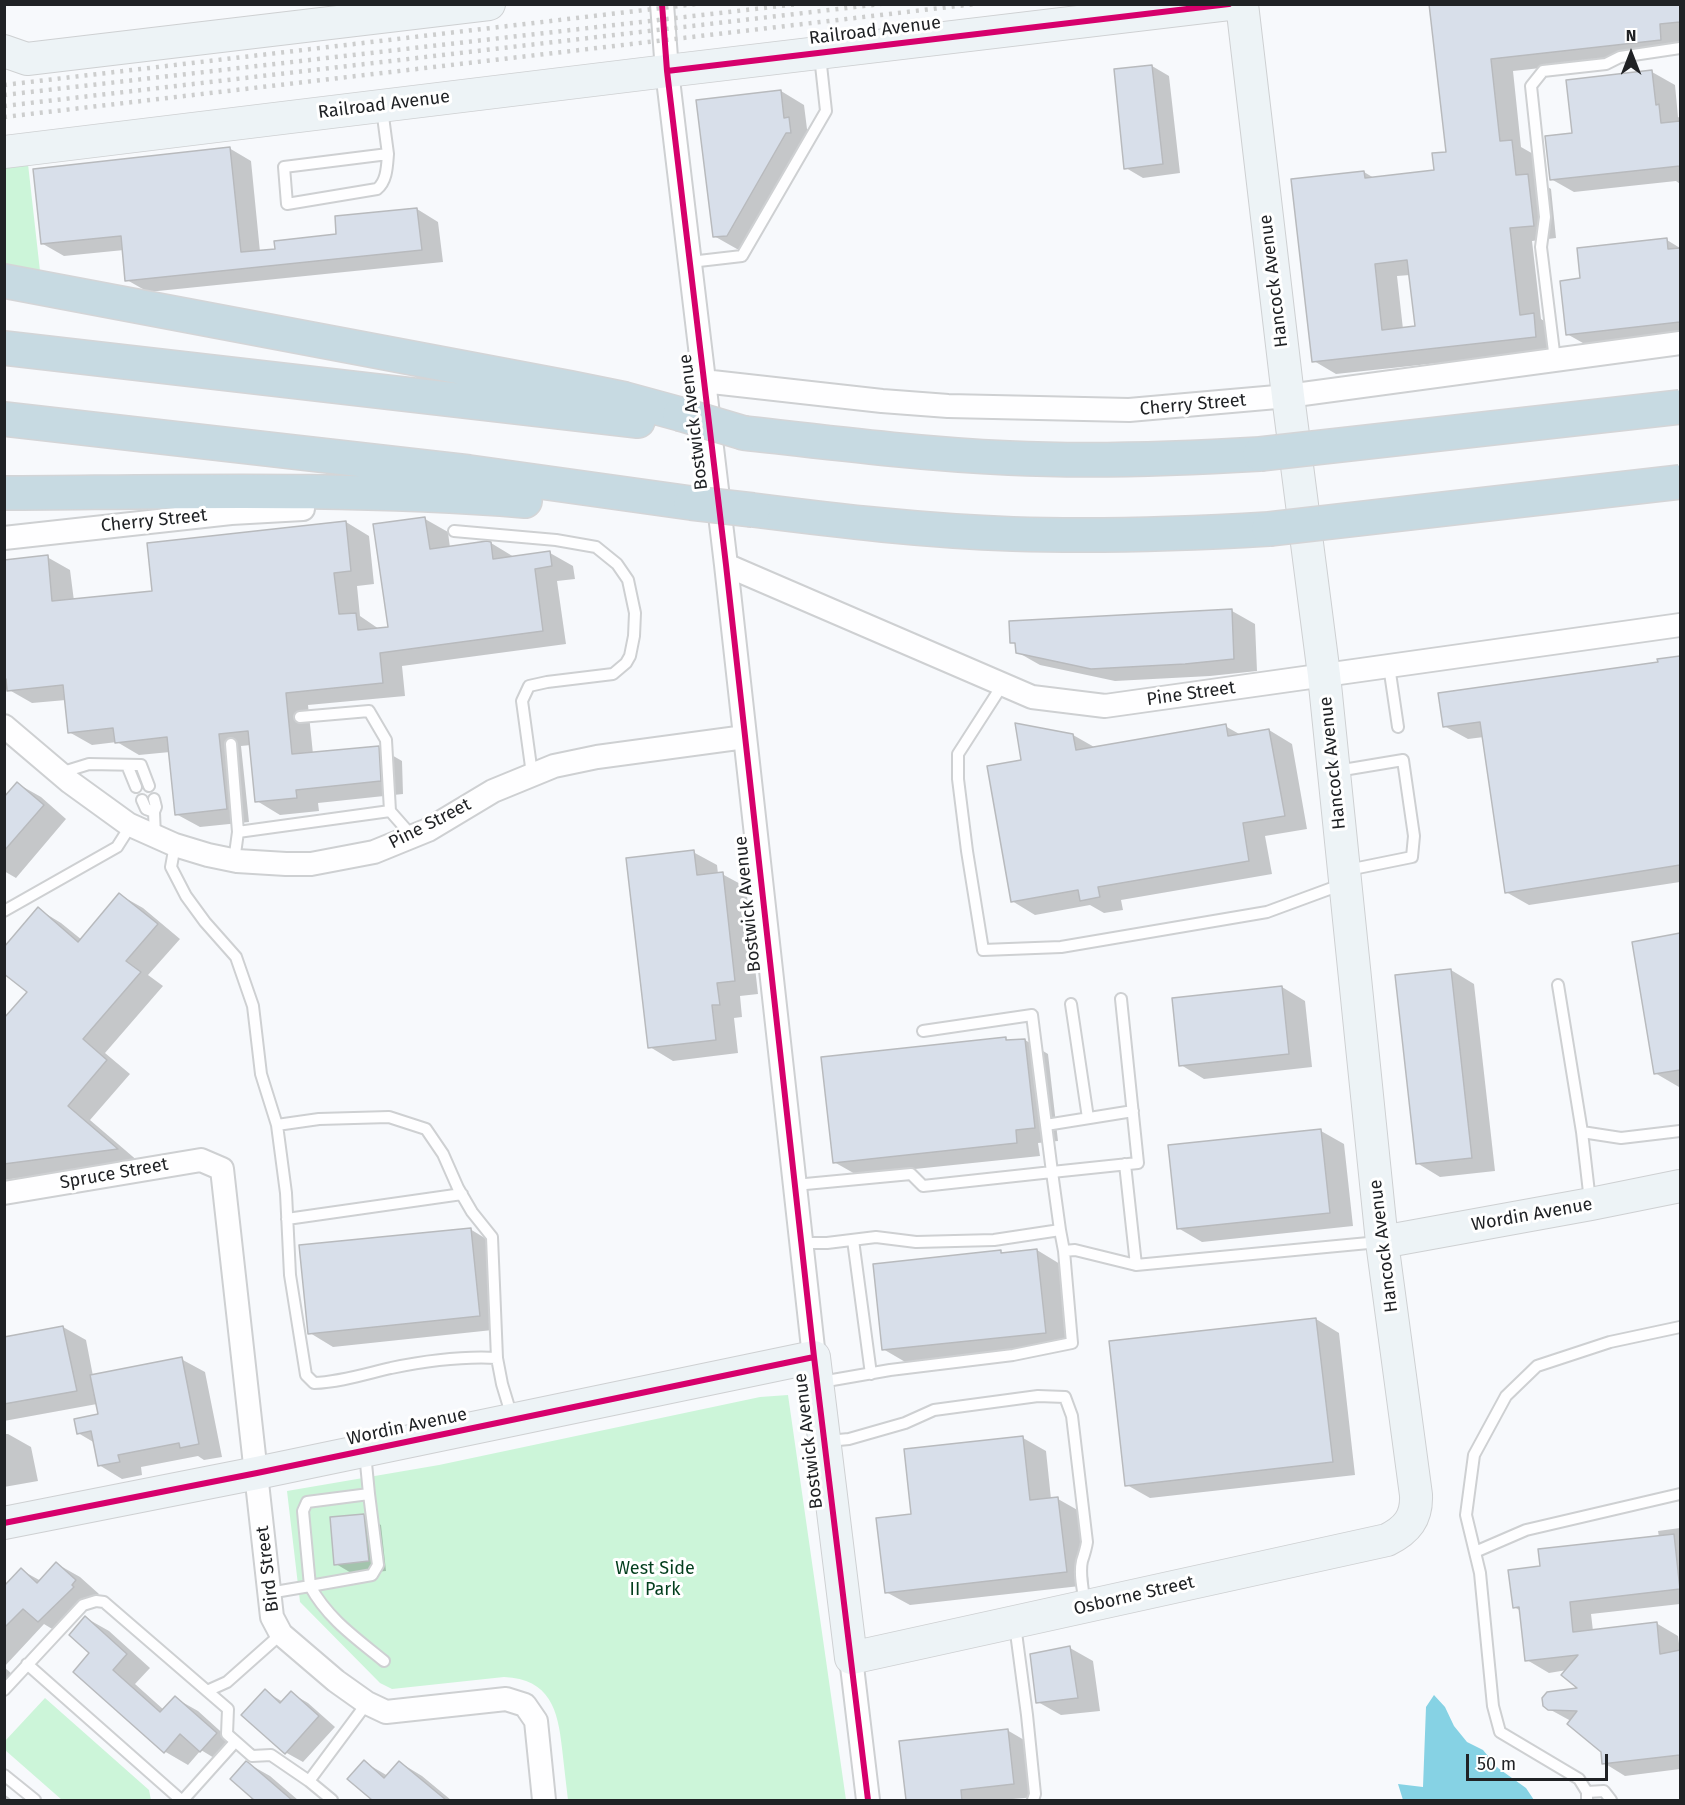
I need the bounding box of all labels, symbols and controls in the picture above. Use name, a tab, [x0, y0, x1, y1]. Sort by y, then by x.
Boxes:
street label: Railroad Avenue	[808, 12, 942, 50]
north arrow	[1601, 24, 1661, 84]
text: N	[1626, 26, 1636, 45]
street label: Railroad Avenue	[317, 86, 451, 124]
street label: Hancock Avenue	[1255, 213, 1293, 349]
street label: Bostwick Avenue	[675, 353, 713, 491]
street label: Cherry Street	[1139, 390, 1247, 420]
street label: Cherry Street	[100, 505, 208, 537]
street label: Pine Street	[1145, 677, 1237, 711]
street label: Hancock Avenue	[1315, 695, 1351, 831]
street label: Pine Street	[385, 794, 475, 854]
street label: Bostwick Avenue	[730, 835, 766, 973]
street label: Spruce Street	[58, 1154, 170, 1194]
street label: Hancock Avenue	[1365, 1178, 1403, 1314]
street label: Wordin Avenue	[1470, 1194, 1594, 1236]
street label: Bostwick Avenue	[790, 1372, 828, 1510]
street label: Wordin Avenue	[345, 1404, 469, 1450]
street label: Bird Street	[252, 1525, 284, 1613]
park label: West Side II Park	[615, 1558, 695, 1600]
street label: Osborne Street	[1072, 1572, 1196, 1620]
scale bar	[1469, 1742, 1612, 1780]
text: 50 m	[1477, 1753, 1516, 1775]

